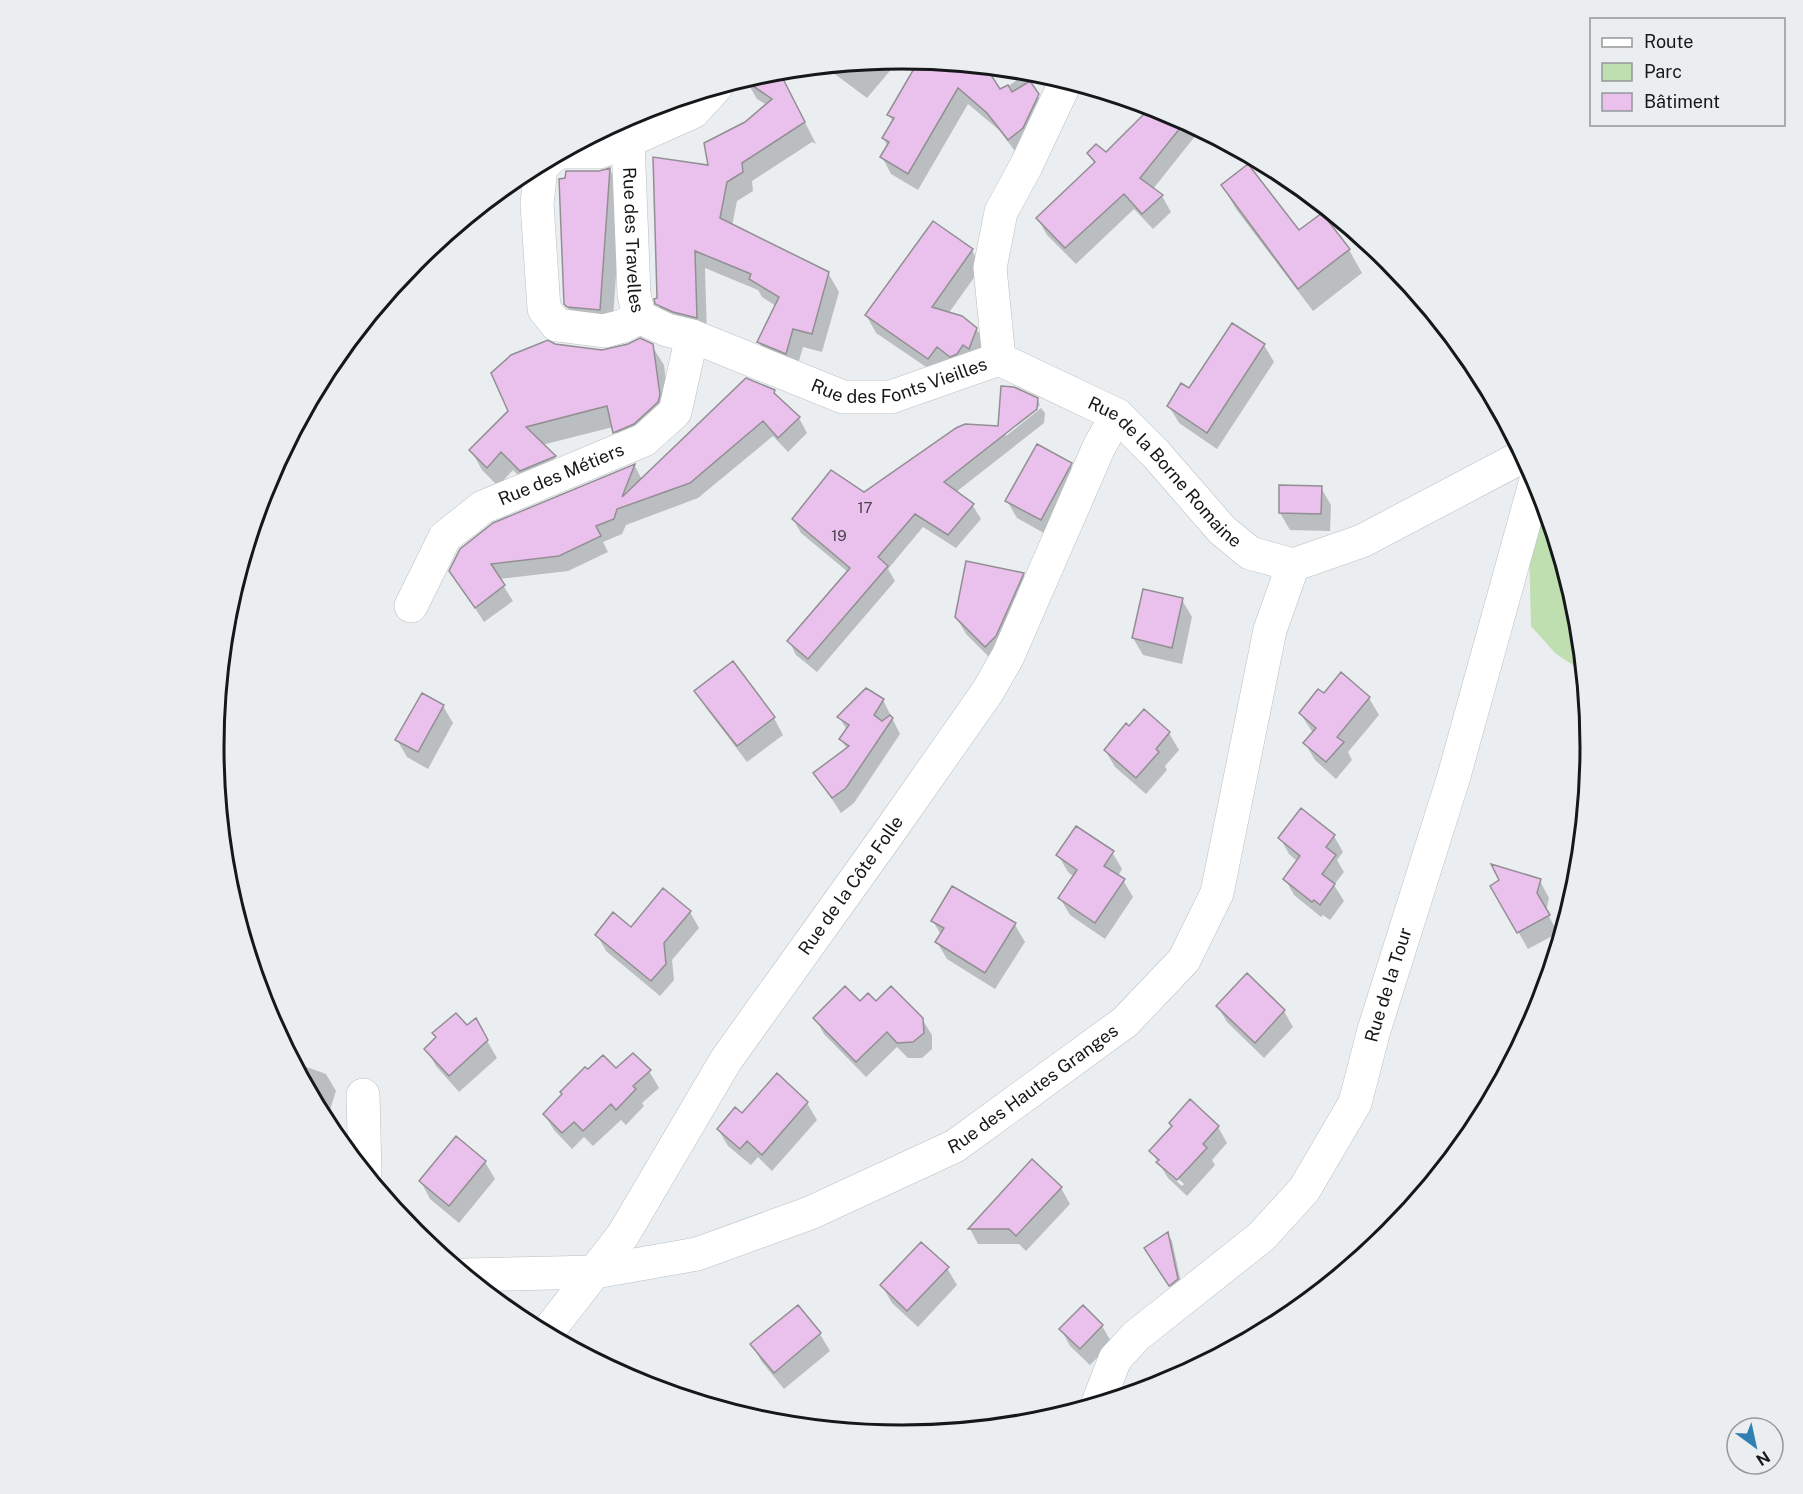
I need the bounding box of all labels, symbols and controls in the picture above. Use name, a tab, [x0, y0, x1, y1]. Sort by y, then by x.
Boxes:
legend	[1590, 18, 1785, 126]
text: Route	[1644, 31, 1693, 52]
text: Parc	[1644, 61, 1682, 82]
text: Bâtiment	[1644, 91, 1720, 112]
street label: Rue des Travelles	[619, 167, 649, 315]
street label: Rue des Fonts Vieilles	[808, 353, 990, 407]
street label: Rue de la Borne Romaine	[1085, 392, 1246, 552]
street label: Rue des Métiers	[495, 438, 627, 510]
house number: 17	[857, 499, 873, 516]
house number: 19	[831, 527, 847, 544]
street label: Rue de la Côte Folle	[794, 812, 907, 959]
street label: Rue de la Tour	[1360, 925, 1416, 1044]
street label: Rue des Hautes Granges	[944, 1020, 1122, 1158]
north arrow	[1725, 1416, 1785, 1476]
text: N	[1752, 1447, 1773, 1470]

